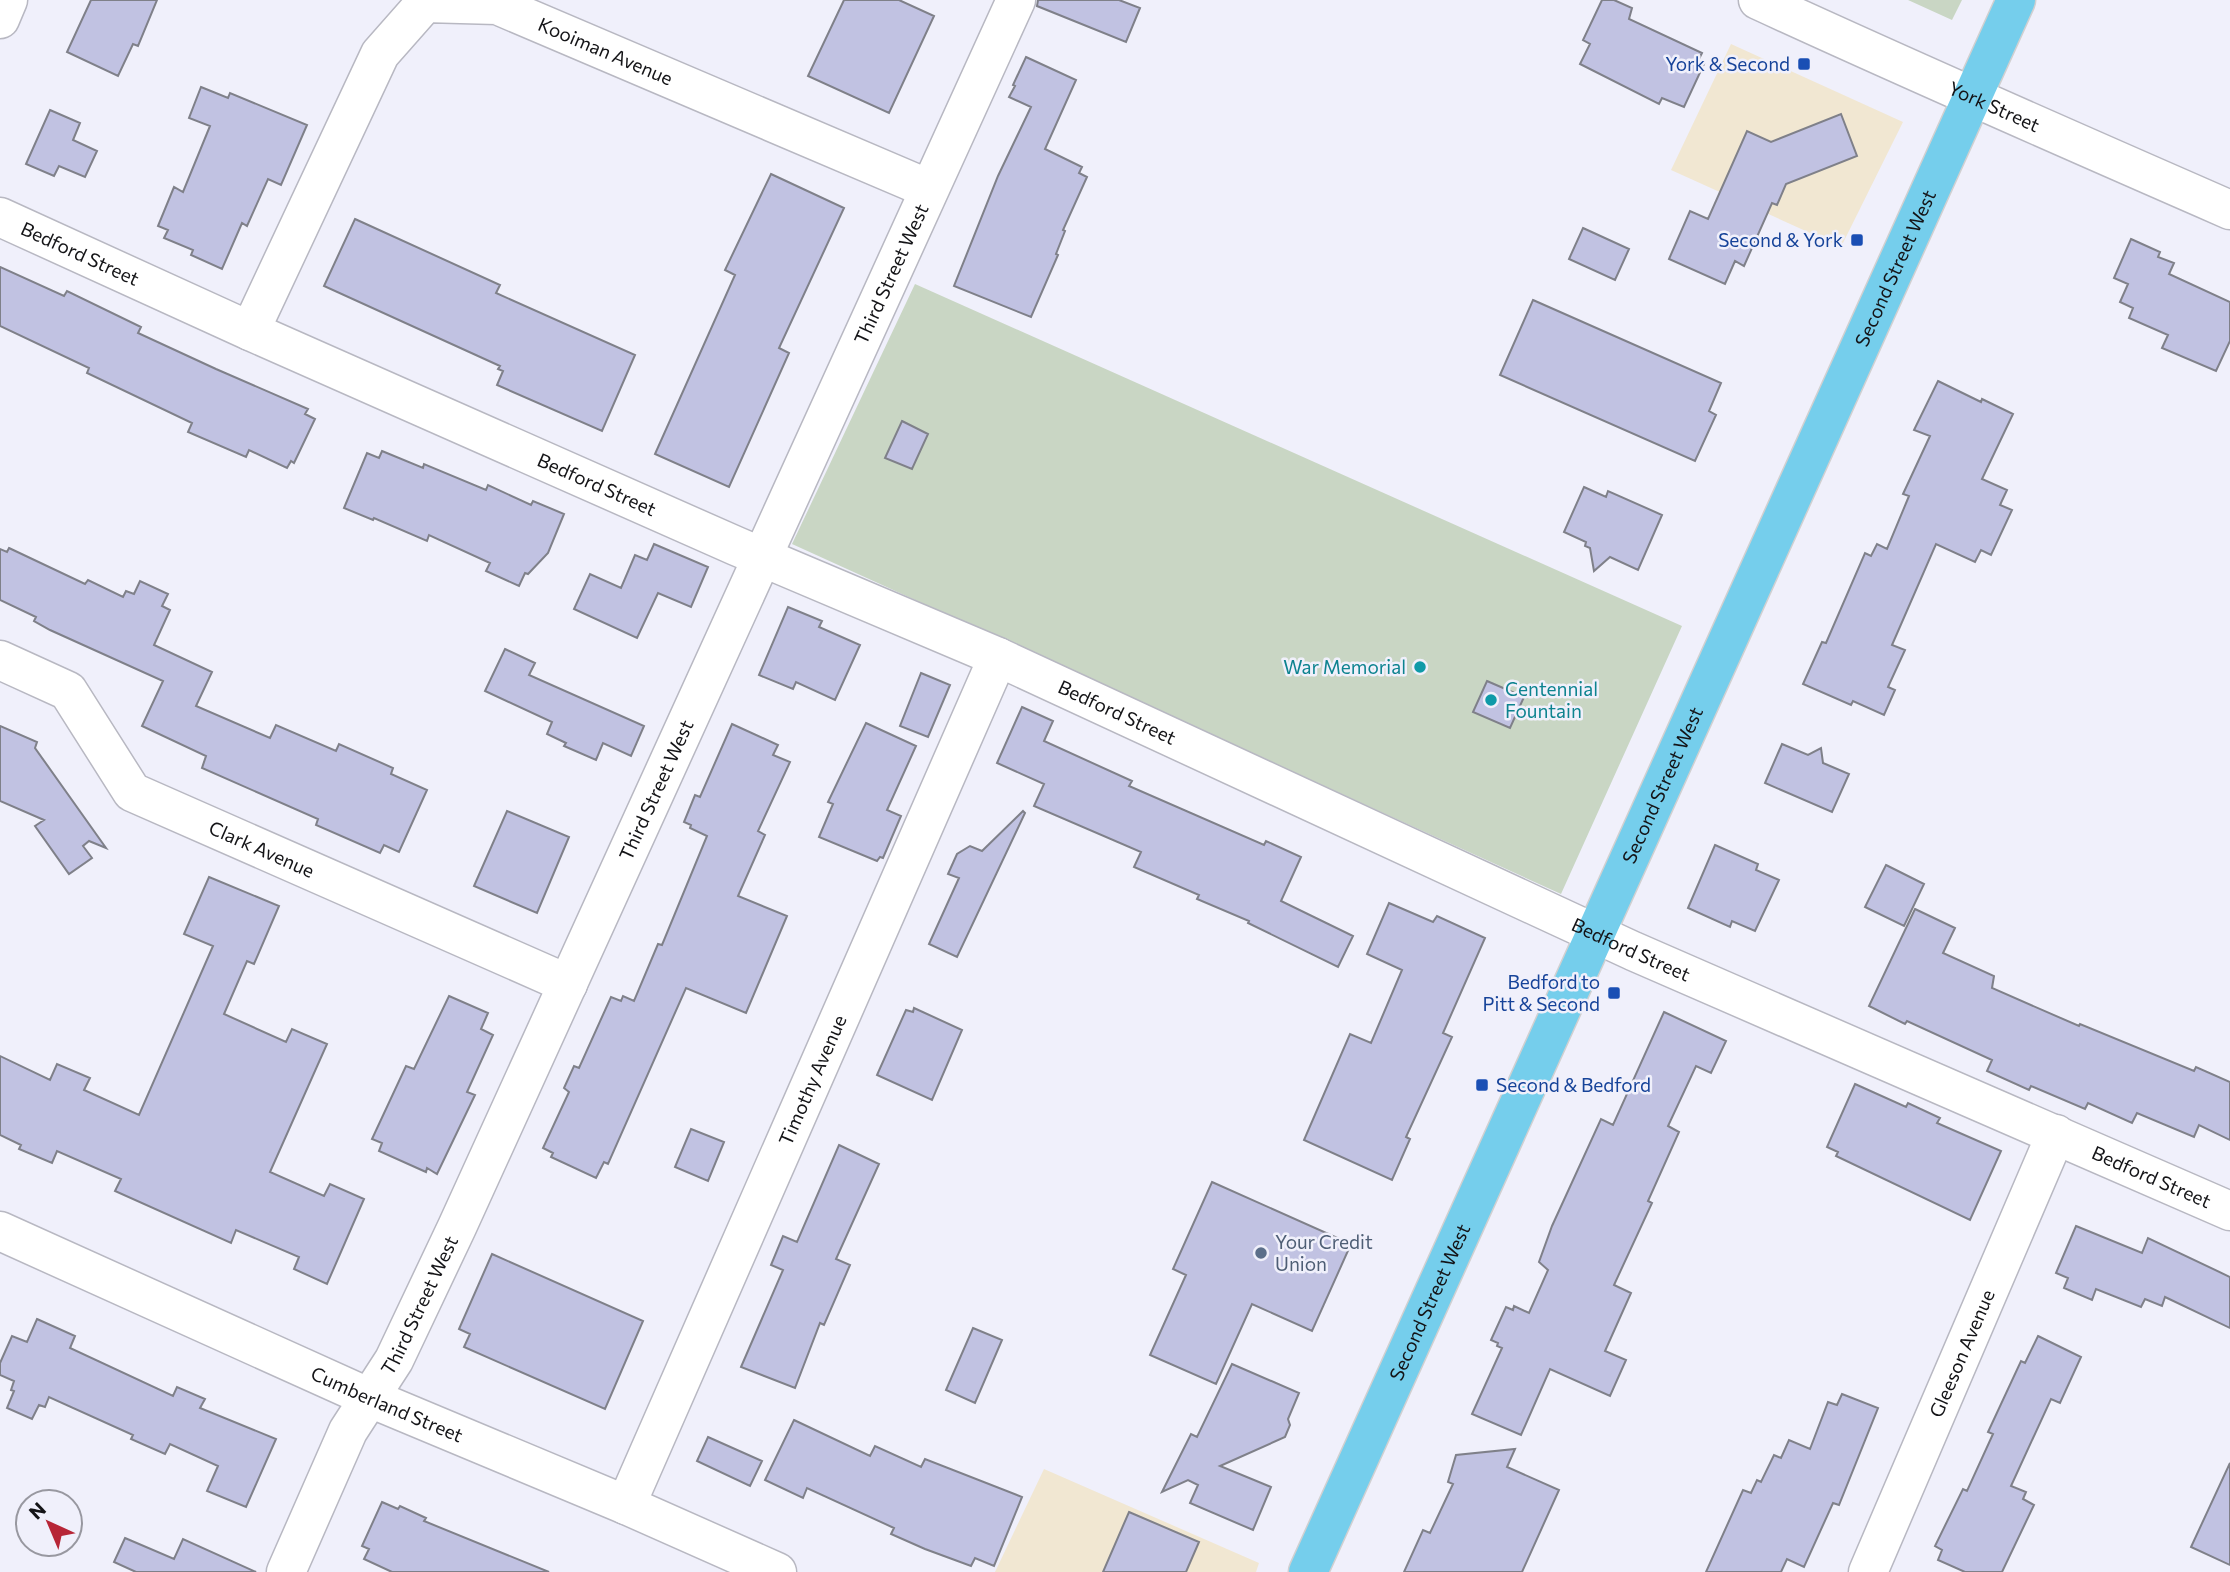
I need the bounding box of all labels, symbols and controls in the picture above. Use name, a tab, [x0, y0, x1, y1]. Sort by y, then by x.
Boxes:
street label: Kooiman Avenue	[535, 12, 677, 90]
place label: York & Second	[1665, 52, 1790, 75]
marker: York & Second	[1796, 56, 1812, 72]
street label: York Street	[1945, 76, 2044, 136]
street label: Second Street West	[1850, 186, 1940, 350]
street label: Third Street West	[849, 200, 933, 348]
street label: Bedford Street	[18, 216, 143, 290]
place label: Second & York	[1718, 228, 1843, 251]
marker: Second & York	[1849, 232, 1865, 248]
street label: Bedford Street	[534, 448, 660, 520]
place label: War Memorial	[1283, 655, 1406, 678]
marker: War Memorial	[1412, 659, 1428, 675]
street label: Bedford Street	[1055, 675, 1180, 749]
place label: Centennial Fountain	[1505, 677, 1598, 722]
marker: Centennial Fountain	[1483, 692, 1499, 708]
street label: Second Street West	[1617, 703, 1707, 867]
street label: Third Street West	[614, 716, 698, 864]
street label: Clark Avenue	[206, 815, 318, 882]
street label: Bedford Street	[1568, 912, 1694, 986]
place label: Bedford to Pitt & Second	[1483, 970, 1600, 1015]
marker: Bedford to Pitt & Second	[1606, 985, 1622, 1001]
street label: Timothy Avenue	[773, 1011, 851, 1149]
place label: Second & Bedford	[1496, 1073, 1651, 1096]
marker: Second & Bedford	[1474, 1077, 1490, 1093]
street label: Bedford Street	[2089, 1140, 2215, 1212]
street label: Second Street West	[1384, 1220, 1474, 1384]
place label: Your Credit Union	[1275, 1230, 1373, 1275]
street label: Third Street West	[376, 1232, 462, 1379]
marker: Your Credit Union	[1253, 1245, 1269, 1261]
street label: Gleeson Avenue	[1924, 1286, 1999, 1420]
street label: Cumberland Street	[308, 1361, 467, 1447]
north arrow	[14, 1488, 84, 1558]
text: N	[24, 1497, 50, 1524]

